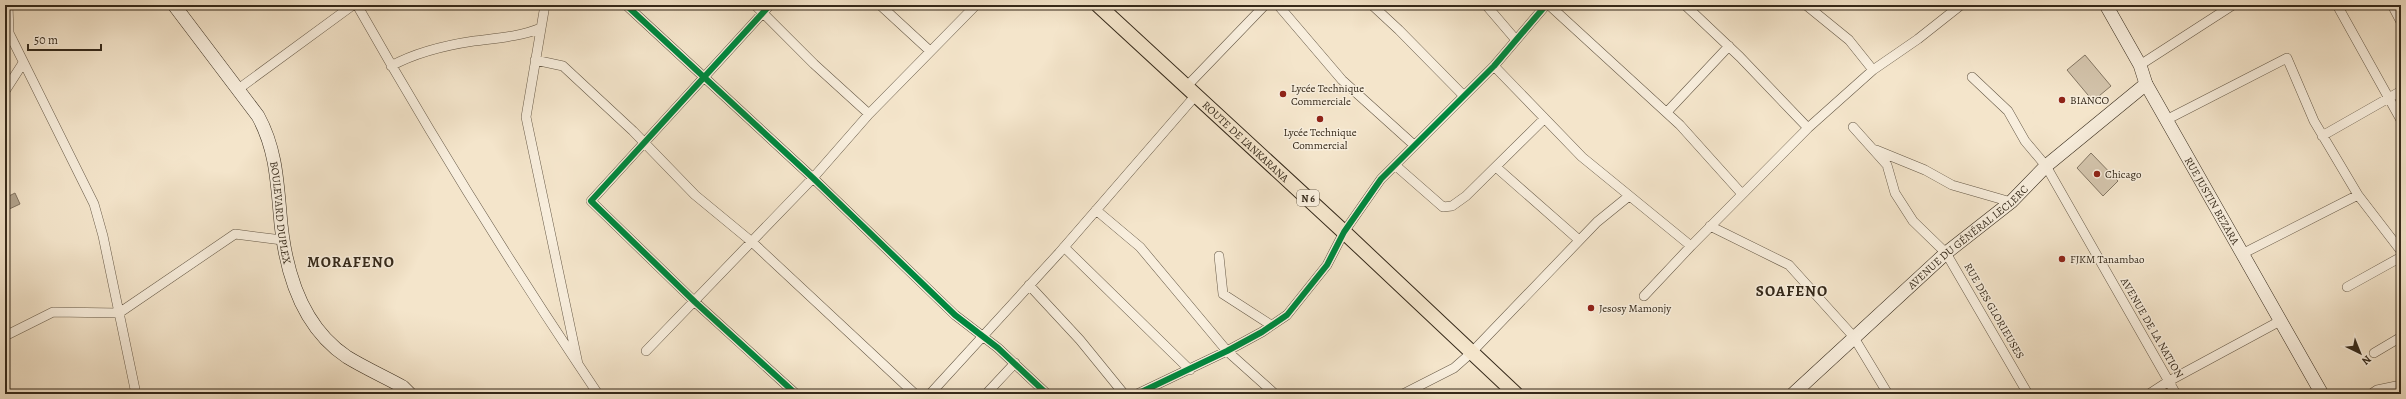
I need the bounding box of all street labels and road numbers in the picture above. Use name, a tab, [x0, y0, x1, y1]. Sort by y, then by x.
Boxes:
street label: ROUTE DE L'ANKARANA	[1199, 97, 1293, 186]
street label: RUE JUSTIN BEZARA	[2181, 154, 2243, 248]
street label: BOULEVARD DUPLEX	[267, 160, 295, 266]
street label: AVENUE DU GÉNÉRAL LECLERC	[1903, 181, 2031, 293]
road number: N 6	[1297, 190, 1319, 206]
street label: RUE DES GLORIEUSES	[1960, 260, 2028, 362]
street label: AVENUE DE LA NATION	[2117, 274, 2187, 381]

